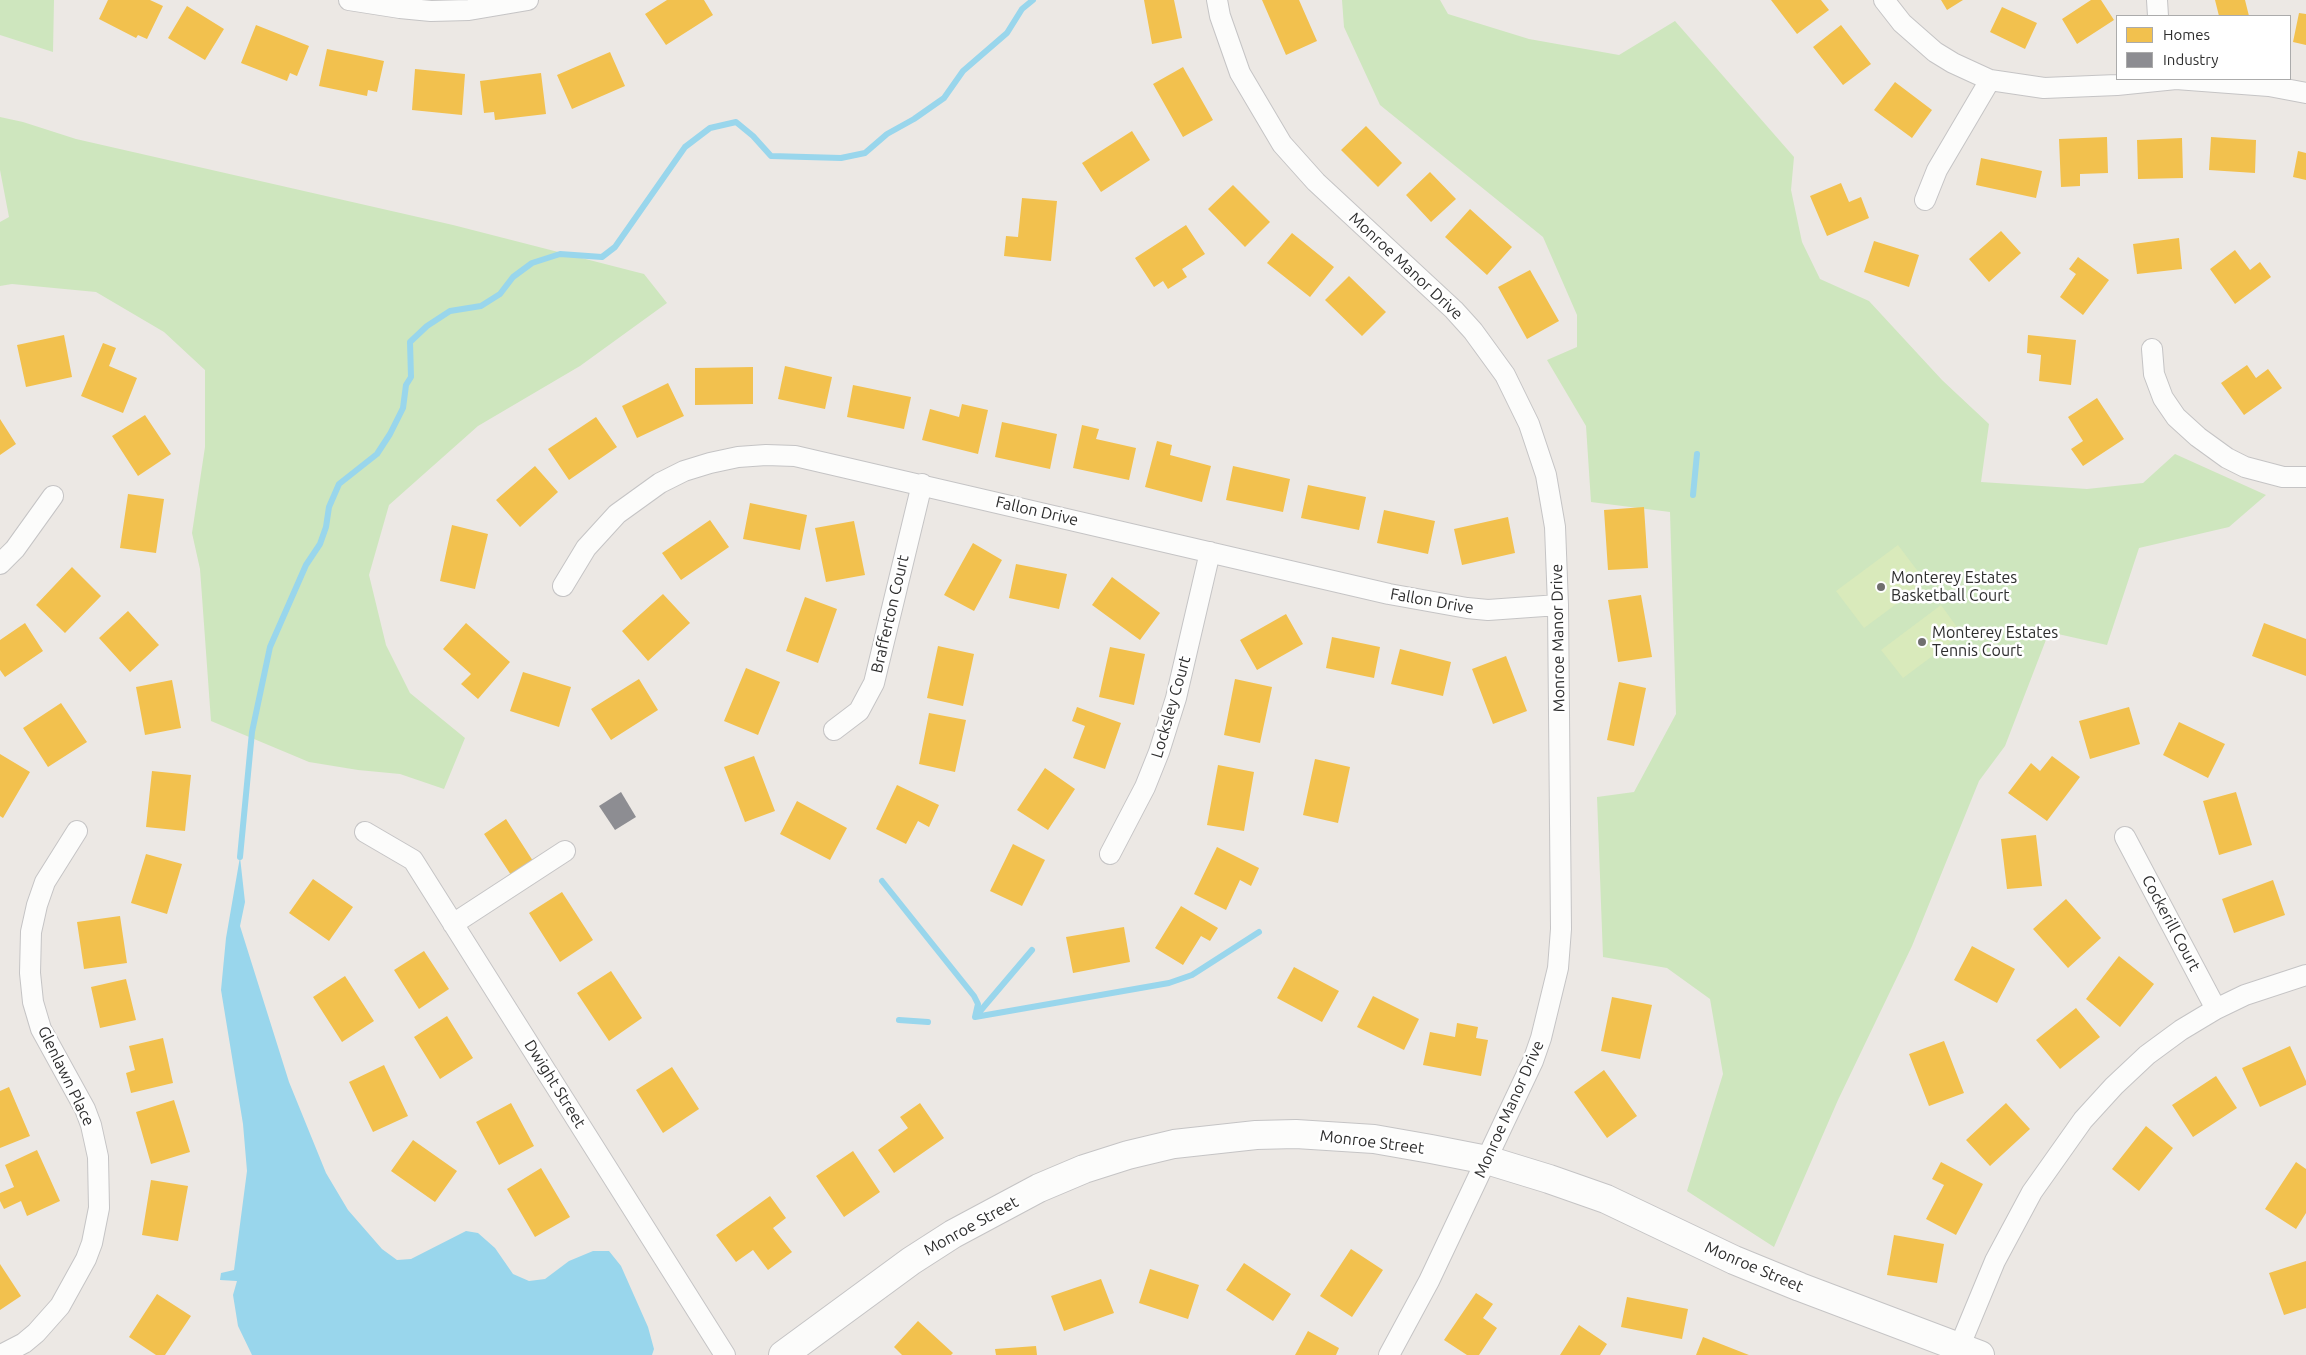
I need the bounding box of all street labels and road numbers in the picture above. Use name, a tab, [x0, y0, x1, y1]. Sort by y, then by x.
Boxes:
street label: Monroe Manor Drive	[1345, 208, 1467, 324]
street label: Fallon Drive	[994, 492, 1080, 530]
street label: Brafferton Court	[867, 553, 913, 675]
street label: Monroe Manor Drive	[1547, 564, 1569, 712]
street label: Fallon Drive	[1389, 584, 1475, 618]
street label: Locksley Court	[1147, 654, 1195, 760]
street label: Cockerill Court	[2138, 872, 2204, 974]
street label: Glenlawn Place	[34, 1023, 98, 1129]
street label: Dwight Street	[520, 1036, 590, 1132]
street label: Monroe Manor Drive	[1470, 1037, 1548, 1181]
street label: Monroe Street	[1319, 1126, 1425, 1158]
street label: Monroe Street	[920, 1192, 1022, 1260]
street label: Monroe Street	[1702, 1238, 1806, 1296]

